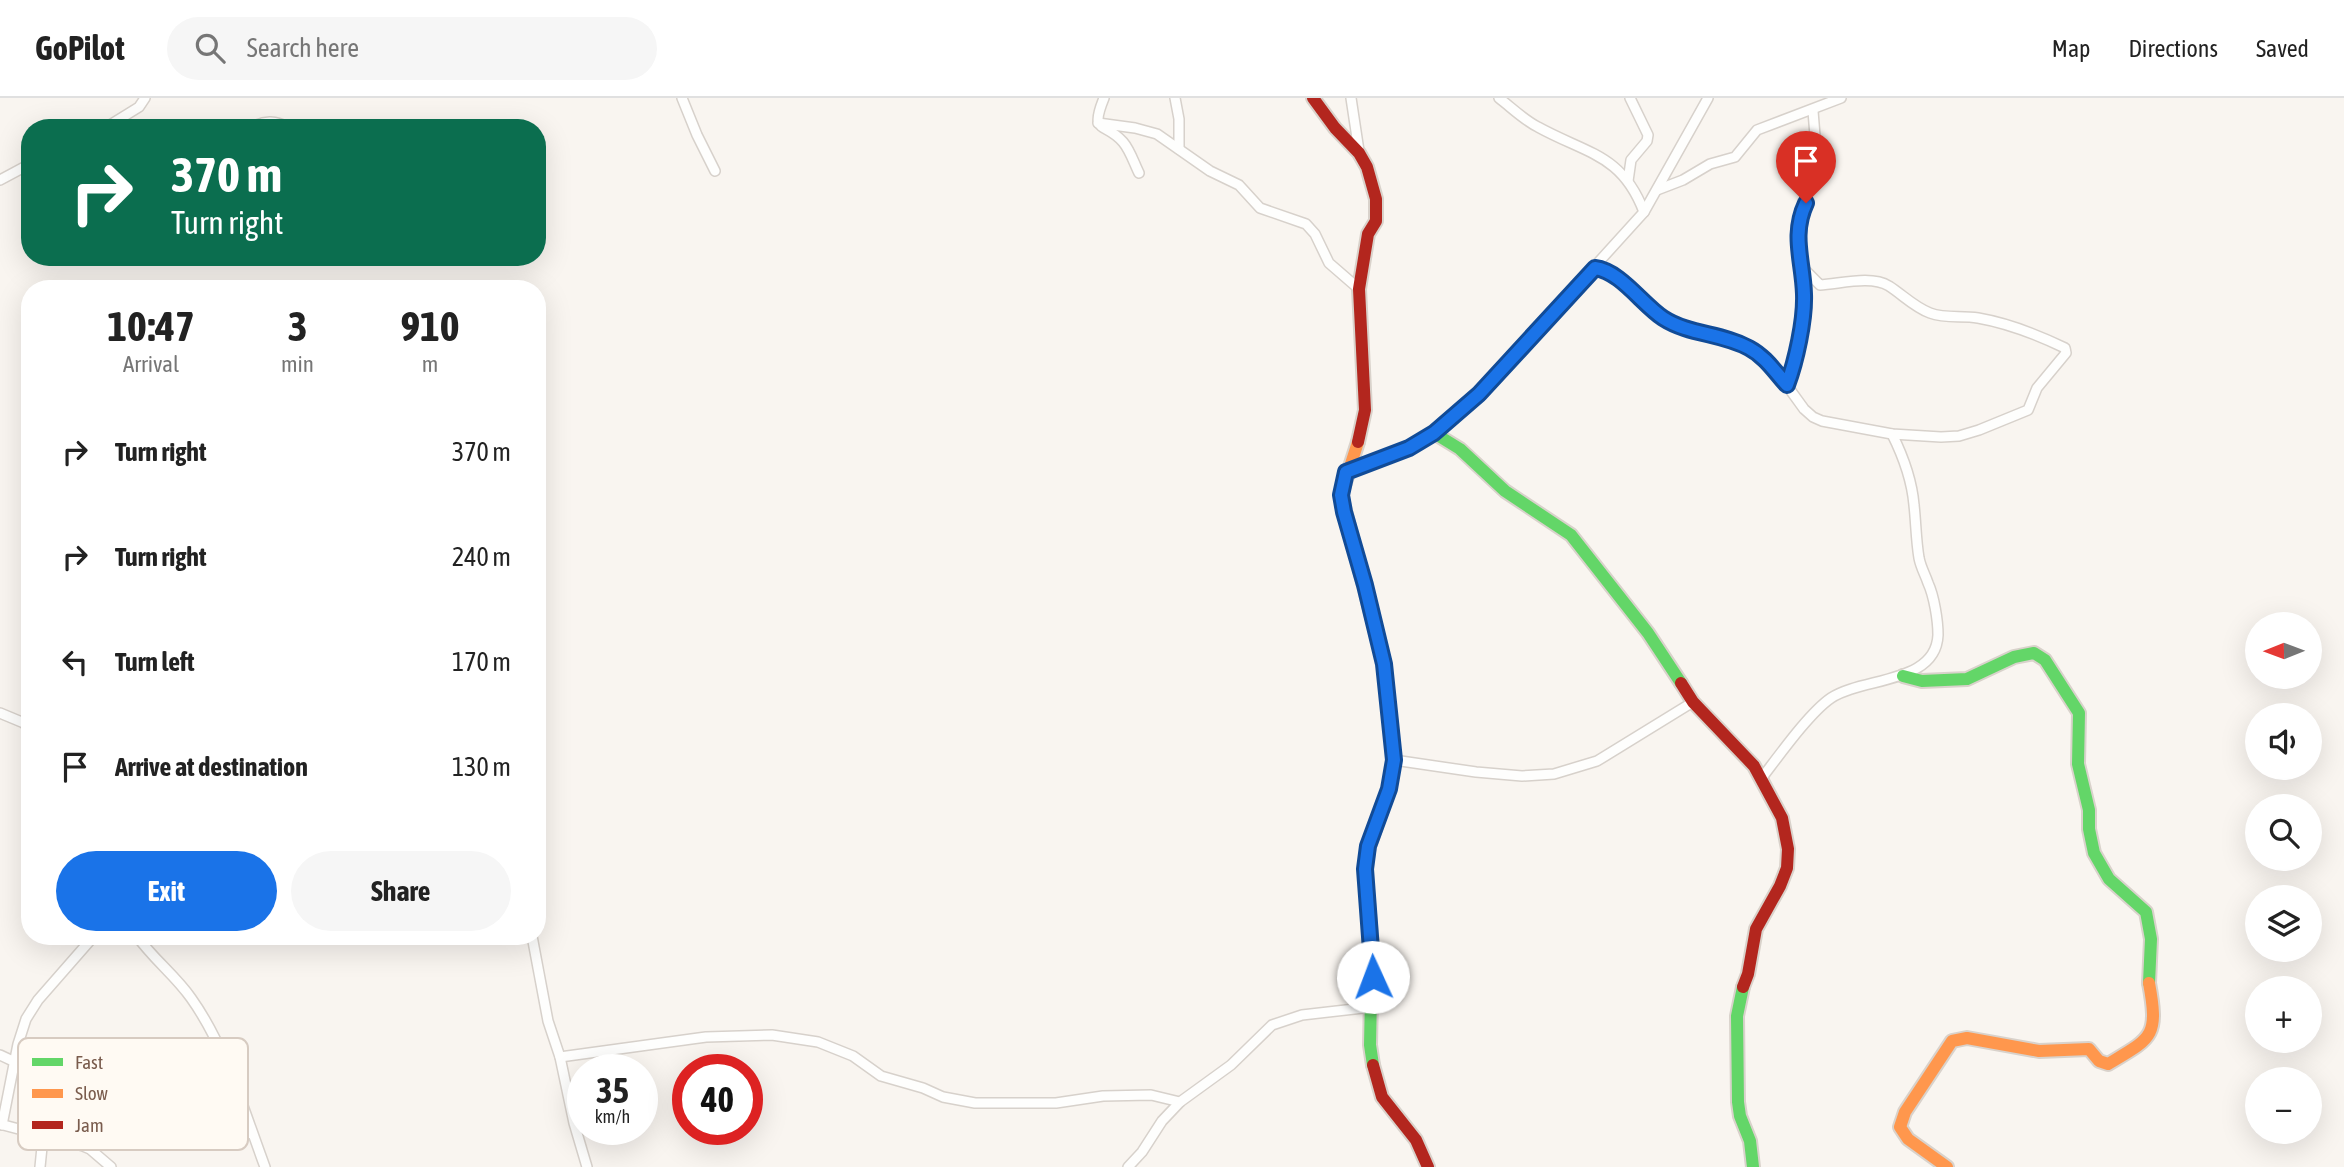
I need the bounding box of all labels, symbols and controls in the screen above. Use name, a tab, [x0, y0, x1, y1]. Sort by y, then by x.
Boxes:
search box	[167, 17, 657, 80]
text: GoPilot	[35, 29, 125, 67]
icon: search	[191, 29, 229, 67]
text: Search here	[247, 33, 359, 63]
text: Map	[2052, 35, 2090, 62]
text: Directions	[2128, 35, 2218, 62]
text: Saved	[2256, 35, 2309, 62]
pin	[1776, 131, 1836, 203]
icon: arrive	[1787, 142, 1825, 180]
text: 370 m	[171, 146, 282, 202]
icon: right	[56, 147, 147, 238]
text: Turn right	[171, 204, 284, 241]
text: 10:47	[107, 302, 195, 350]
text: 3	[288, 302, 307, 350]
text: 910	[400, 302, 460, 350]
text: Arrival	[123, 351, 179, 377]
text: min	[281, 351, 314, 377]
text: m	[422, 351, 438, 377]
icon: right	[56, 433, 94, 471]
text: Turn right	[115, 437, 206, 467]
text: 370 m	[452, 437, 511, 467]
icon: right	[56, 538, 94, 576]
text: Turn right	[115, 542, 206, 572]
text: 240 m	[452, 542, 511, 572]
north arrow	[2245, 612, 2322, 690]
map controls	[2245, 612, 2322, 1144]
icon: left	[56, 643, 94, 681]
text: Turn left	[115, 647, 195, 677]
text: 170 m	[452, 647, 511, 677]
button: sound	[2245, 703, 2322, 780]
icon: arrive	[56, 748, 94, 786]
text: Arrive at destination	[115, 752, 308, 782]
text: 130 m	[452, 752, 511, 782]
button: search	[2245, 794, 2322, 871]
button: Exit	[56, 851, 277, 931]
button: Share	[291, 851, 511, 931]
button: layers	[2245, 885, 2322, 962]
position arrow	[1336, 940, 1410, 1014]
button: +	[2245, 976, 2322, 1053]
legend	[18, 1038, 248, 1150]
text: Fast	[75, 1051, 103, 1073]
speed limit sign: 40	[672, 1054, 763, 1145]
button: −	[2245, 1067, 2322, 1144]
text: 35	[596, 1070, 629, 1110]
text: Slow	[75, 1082, 109, 1104]
text: km/h	[595, 1106, 630, 1127]
text: Jam	[75, 1114, 104, 1136]

